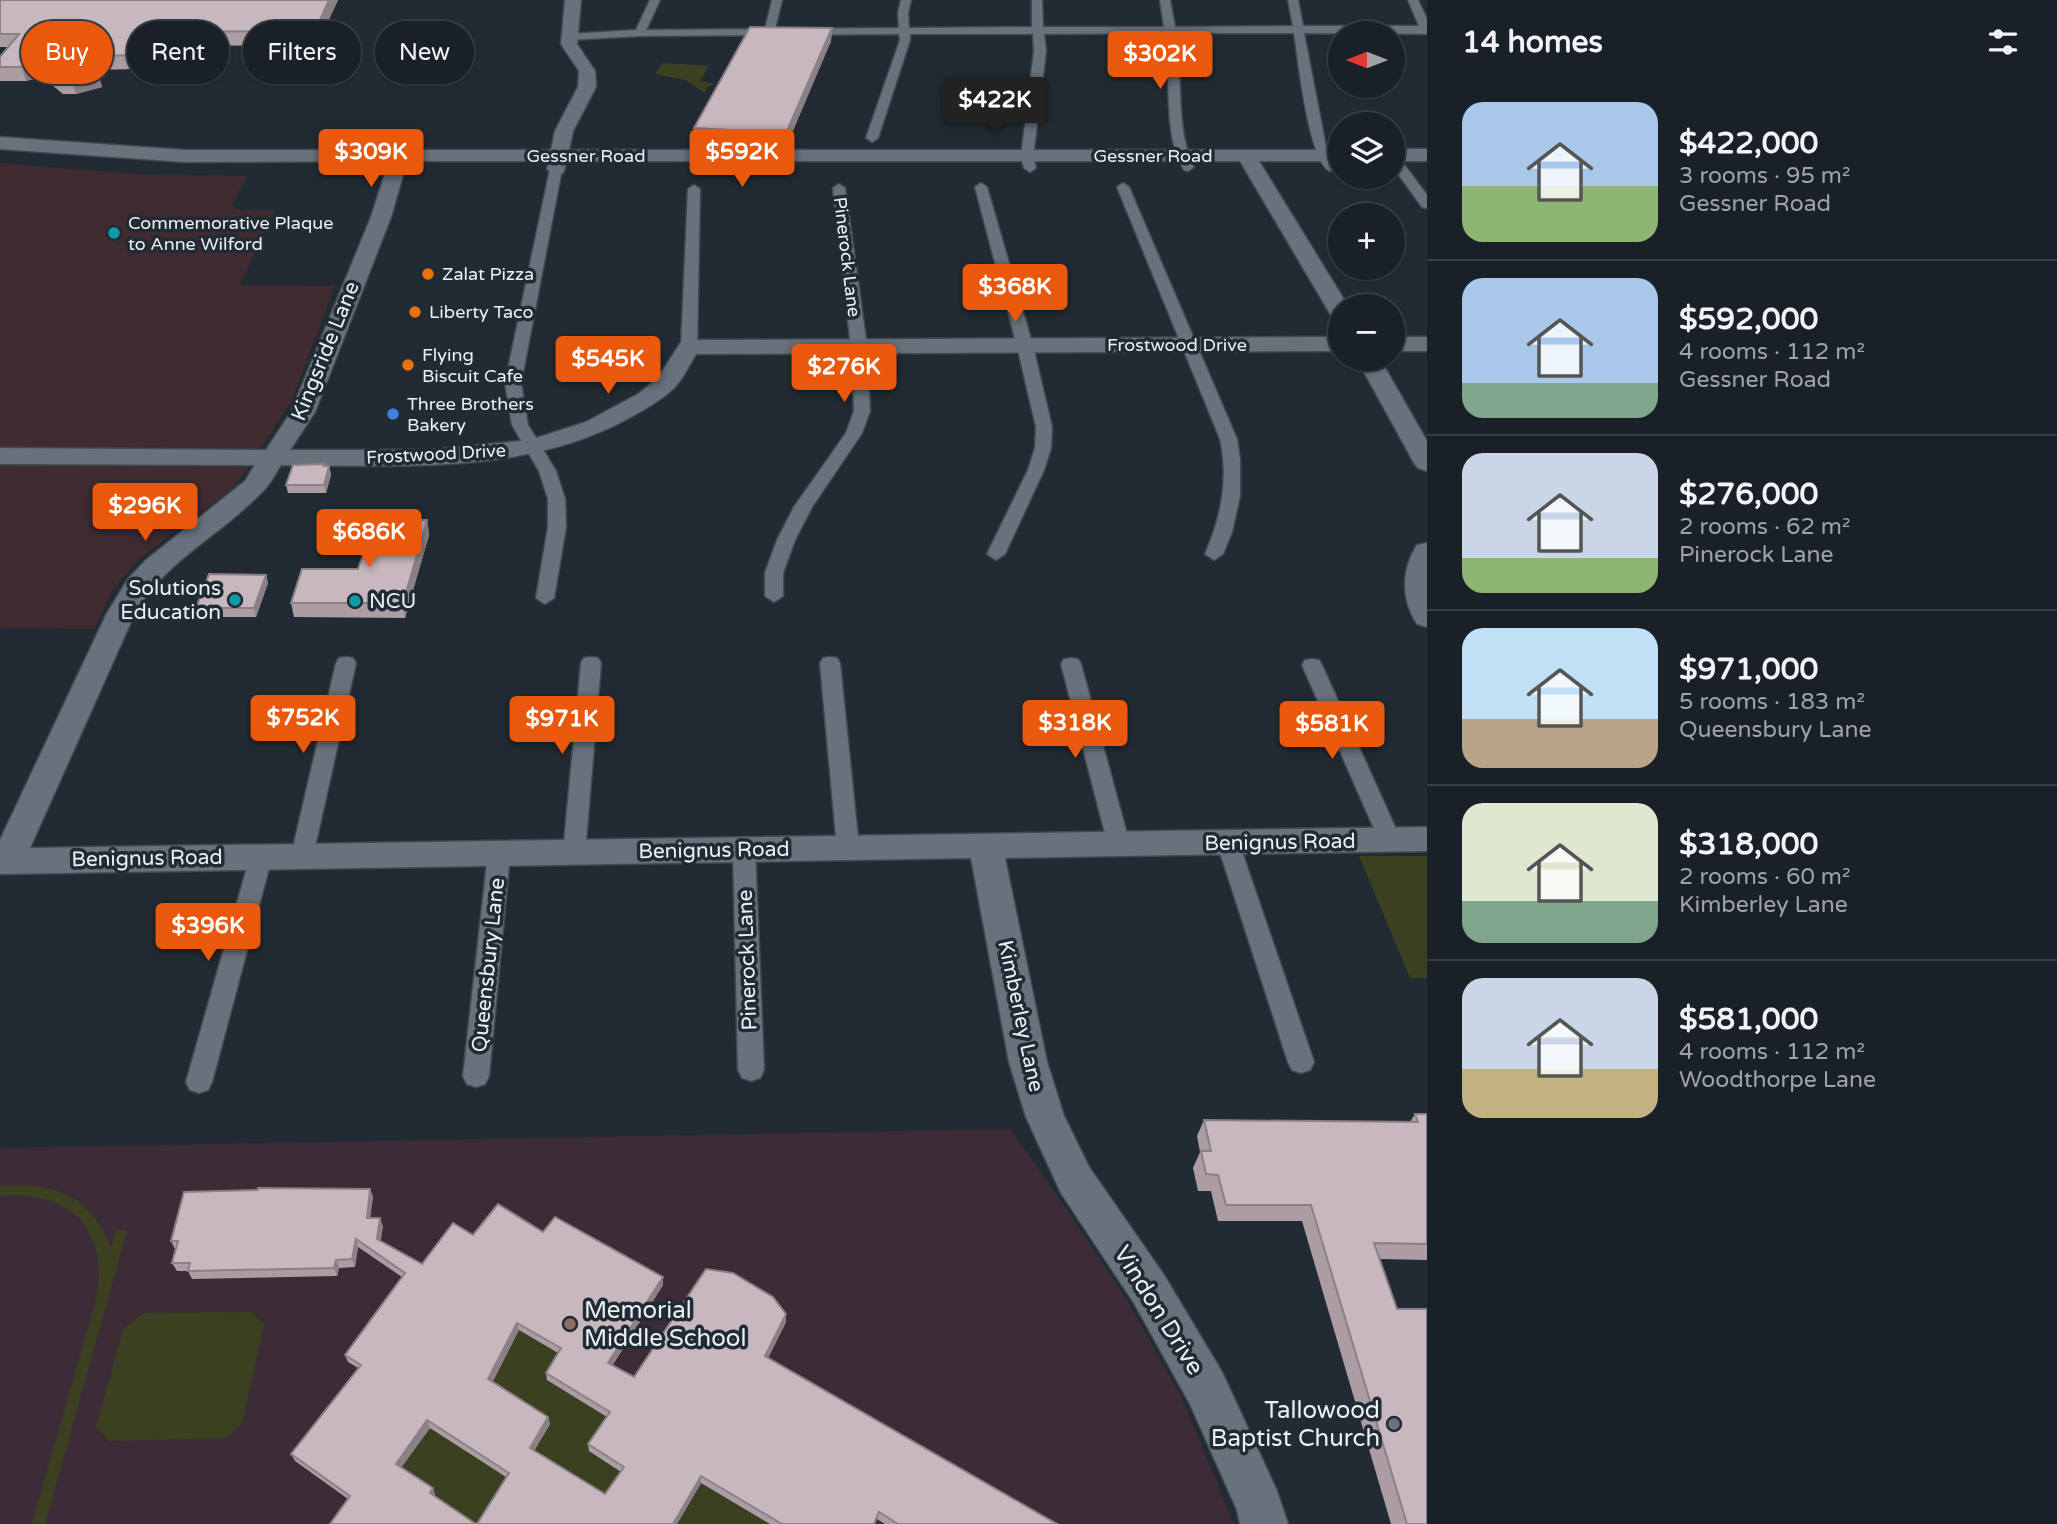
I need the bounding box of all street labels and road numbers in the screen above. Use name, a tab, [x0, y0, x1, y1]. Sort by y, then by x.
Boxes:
street label: Gessner Road	[526, 145, 646, 167]
street label: Gessner Road	[1093, 145, 1213, 167]
street label: Pinerock Lane	[829, 196, 865, 318]
street label: Kingsride Lane	[286, 278, 365, 424]
street label: Frostwood Drive	[1107, 334, 1247, 356]
street label: Frostwood Drive	[366, 439, 506, 469]
street label: Benignus Road	[1204, 829, 1356, 856]
street label: Benignus Road	[638, 837, 790, 864]
street label: Benignus Road	[71, 845, 223, 872]
street label: Queensbury Lane	[467, 876, 510, 1054]
street label: Pinerock Lane	[733, 889, 762, 1031]
street label: Kimberley Lane	[992, 938, 1049, 1094]
street label: Vindon Drive	[1107, 1240, 1210, 1380]

